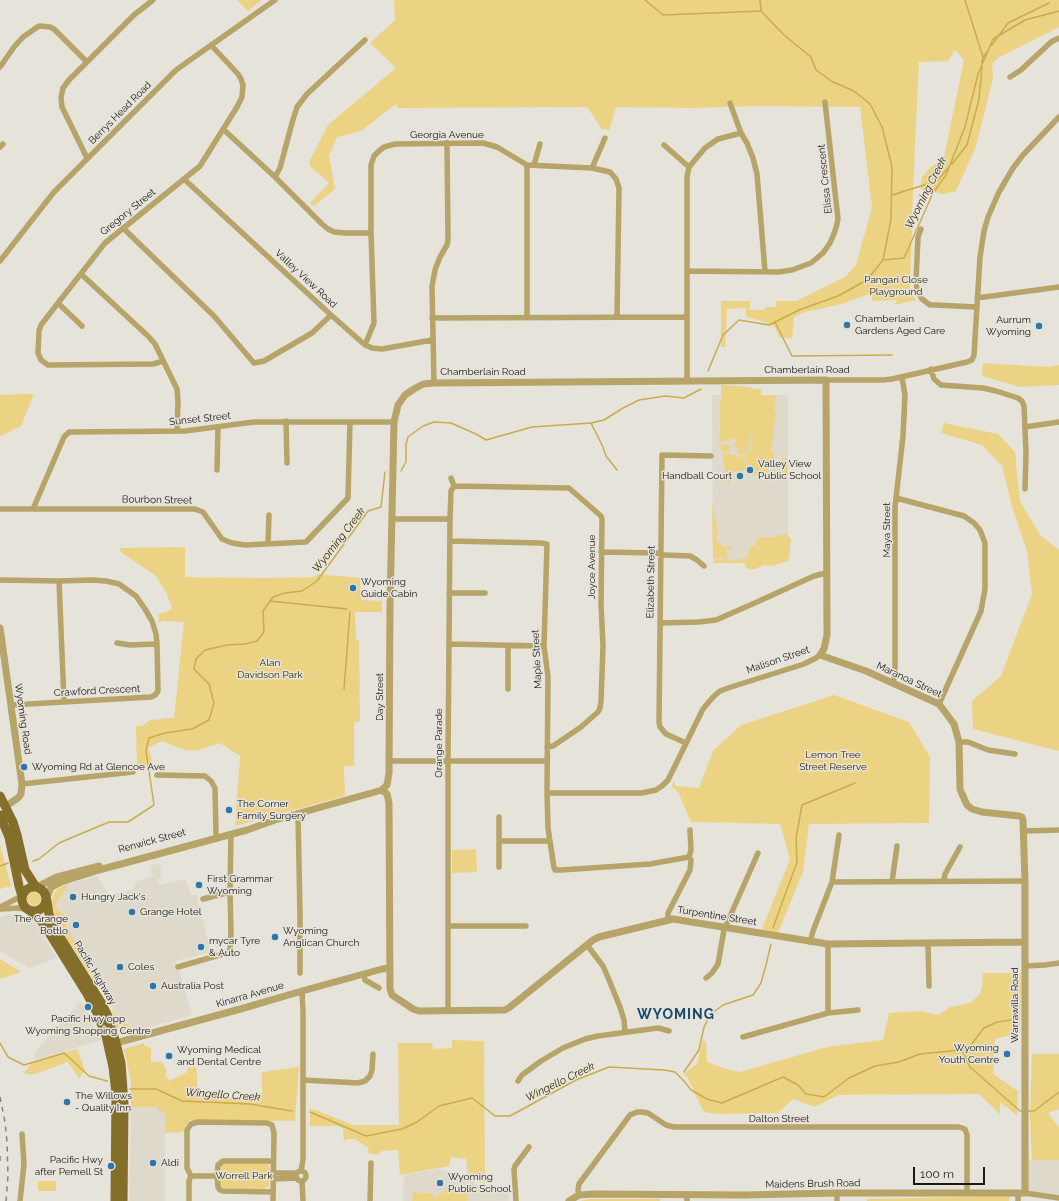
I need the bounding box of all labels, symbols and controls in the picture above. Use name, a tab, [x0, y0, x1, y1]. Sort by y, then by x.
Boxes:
street label: Berrys Head Road	[86, 79, 154, 147]
street label: Georgia Avenue	[410, 129, 484, 141]
street label: Elissa Crescent	[815, 144, 835, 214]
water label: Wyoming Creek	[902, 155, 950, 231]
street label: Gregory Street	[98, 186, 158, 238]
street label: Valley View Road	[273, 247, 339, 311]
park label: Pangari Close Playground	[864, 274, 928, 298]
place label: Chamberlain Gardens Aged Care	[855, 313, 945, 336]
place label: Aurrum Wyoming	[986, 314, 1031, 338]
marker: Chamberlain Gardens Aged Care	[842, 320, 852, 330]
marker: Aurrum Wyoming	[1034, 321, 1044, 331]
street label: Chamberlain Road	[764, 364, 850, 376]
street label: Chamberlain Road	[440, 366, 526, 378]
street label: Sunset Street	[168, 410, 232, 428]
place label: Valley View Public School	[758, 458, 821, 482]
marker: Valley View Public School	[745, 465, 755, 475]
place label: Handball Court	[662, 470, 732, 482]
marker: Handball Court	[735, 471, 745, 481]
street label: Bourbon Street	[122, 493, 192, 507]
street label: Maya Street	[881, 502, 893, 558]
water label: Wyoming Creek	[310, 505, 368, 575]
street label: Joyce Avenue	[586, 535, 598, 599]
street label: Elizabeth Street	[644, 545, 658, 619]
place label: Wyoming Guide Cabin	[361, 576, 417, 600]
marker: Wyoming Guide Cabin	[348, 583, 358, 593]
street label: Maple Street	[529, 629, 545, 689]
street label: Malison Street	[745, 644, 811, 676]
park label: Alan Davidson Park	[237, 657, 303, 680]
street label: Maranoa Street	[874, 660, 944, 700]
street label: Day Street	[374, 673, 386, 721]
street label: Wyoming Road	[12, 683, 34, 755]
street label: Crawford Crescent	[54, 683, 140, 699]
street label: Orange Parade	[433, 708, 445, 778]
park label: Lemon Tree Street Reserve	[799, 749, 867, 772]
place label: Wyoming Rd at Glencoe Ave	[32, 761, 165, 773]
marker: Wyoming Rd at Glencoe Ave	[19, 762, 29, 772]
place label: The Corner Family Surgery	[237, 798, 306, 822]
marker: The Corner Family Surgery	[224, 805, 234, 815]
street label: Renwick Street	[117, 826, 187, 856]
place label: First Grammar Wyoming	[207, 873, 273, 896]
marker: First Grammar Wyoming	[194, 880, 204, 890]
place label: Hungry Jack's	[81, 891, 145, 903]
marker: Hungry Jack's	[68, 892, 78, 902]
street label: Turpentine Street	[677, 904, 757, 928]
place label: Grange Hotel	[140, 906, 202, 918]
marker: Grange Hotel	[127, 907, 137, 917]
place label: The Grange Bottlo	[14, 913, 68, 936]
marker: The Grange Bottlo	[71, 920, 81, 930]
place label: Wyoming Anglican Church	[283, 925, 359, 948]
marker: Wyoming Anglican Church	[270, 932, 280, 942]
place label: mycar Tyre & Auto	[209, 935, 260, 958]
street label: Pacific Highway	[71, 939, 119, 1007]
marker: mycar Tyre & Auto	[196, 942, 206, 952]
place label: Coles	[128, 961, 154, 973]
marker: Coles	[115, 962, 125, 972]
street label: Warrawilla Road	[1009, 967, 1021, 1043]
place label: Australia Post	[161, 980, 224, 992]
street label: Kinarra Avenue	[215, 980, 285, 1010]
marker: Australia Post	[148, 981, 158, 991]
marker: Pacific Hwy opp Wyoming Shopping Centre	[83, 1002, 93, 1012]
district label: WYOMING	[637, 1007, 715, 1023]
place label: Pacific Hwy opp Wyoming Shopping Centre	[25, 1013, 151, 1036]
place label: Wyoming Youth Centre	[939, 1042, 999, 1066]
place label: Wyoming Medical and Dental Centre	[177, 1044, 261, 1068]
marker: Wyoming Youth Centre	[1002, 1049, 1012, 1059]
marker: Wyoming Medical and Dental Centre	[164, 1051, 174, 1061]
water label: Wingello Creek	[523, 1060, 597, 1104]
water label: Wingello Creek	[185, 1086, 261, 1104]
place label: The Willows - Quality Inn	[75, 1090, 132, 1114]
marker: The Willows - Quality Inn	[62, 1097, 72, 1107]
street label: Dalton Street	[749, 1113, 809, 1125]
place label: Pacific Hwy after Pemell St	[35, 1154, 103, 1178]
place label: Aldi	[161, 1157, 179, 1169]
marker: Aldi	[148, 1158, 158, 1168]
scale bar	[915, 1159, 987, 1185]
marker: Pacific Hwy after Pemell St	[106, 1161, 116, 1171]
text: 100 m	[920, 1167, 954, 1181]
park label: Worrell Park	[216, 1170, 272, 1182]
place label: Wyoming Public School	[448, 1171, 511, 1194]
street label: Maidens Brush Road	[765, 1177, 861, 1191]
marker: Wyoming Public School	[435, 1178, 445, 1188]

